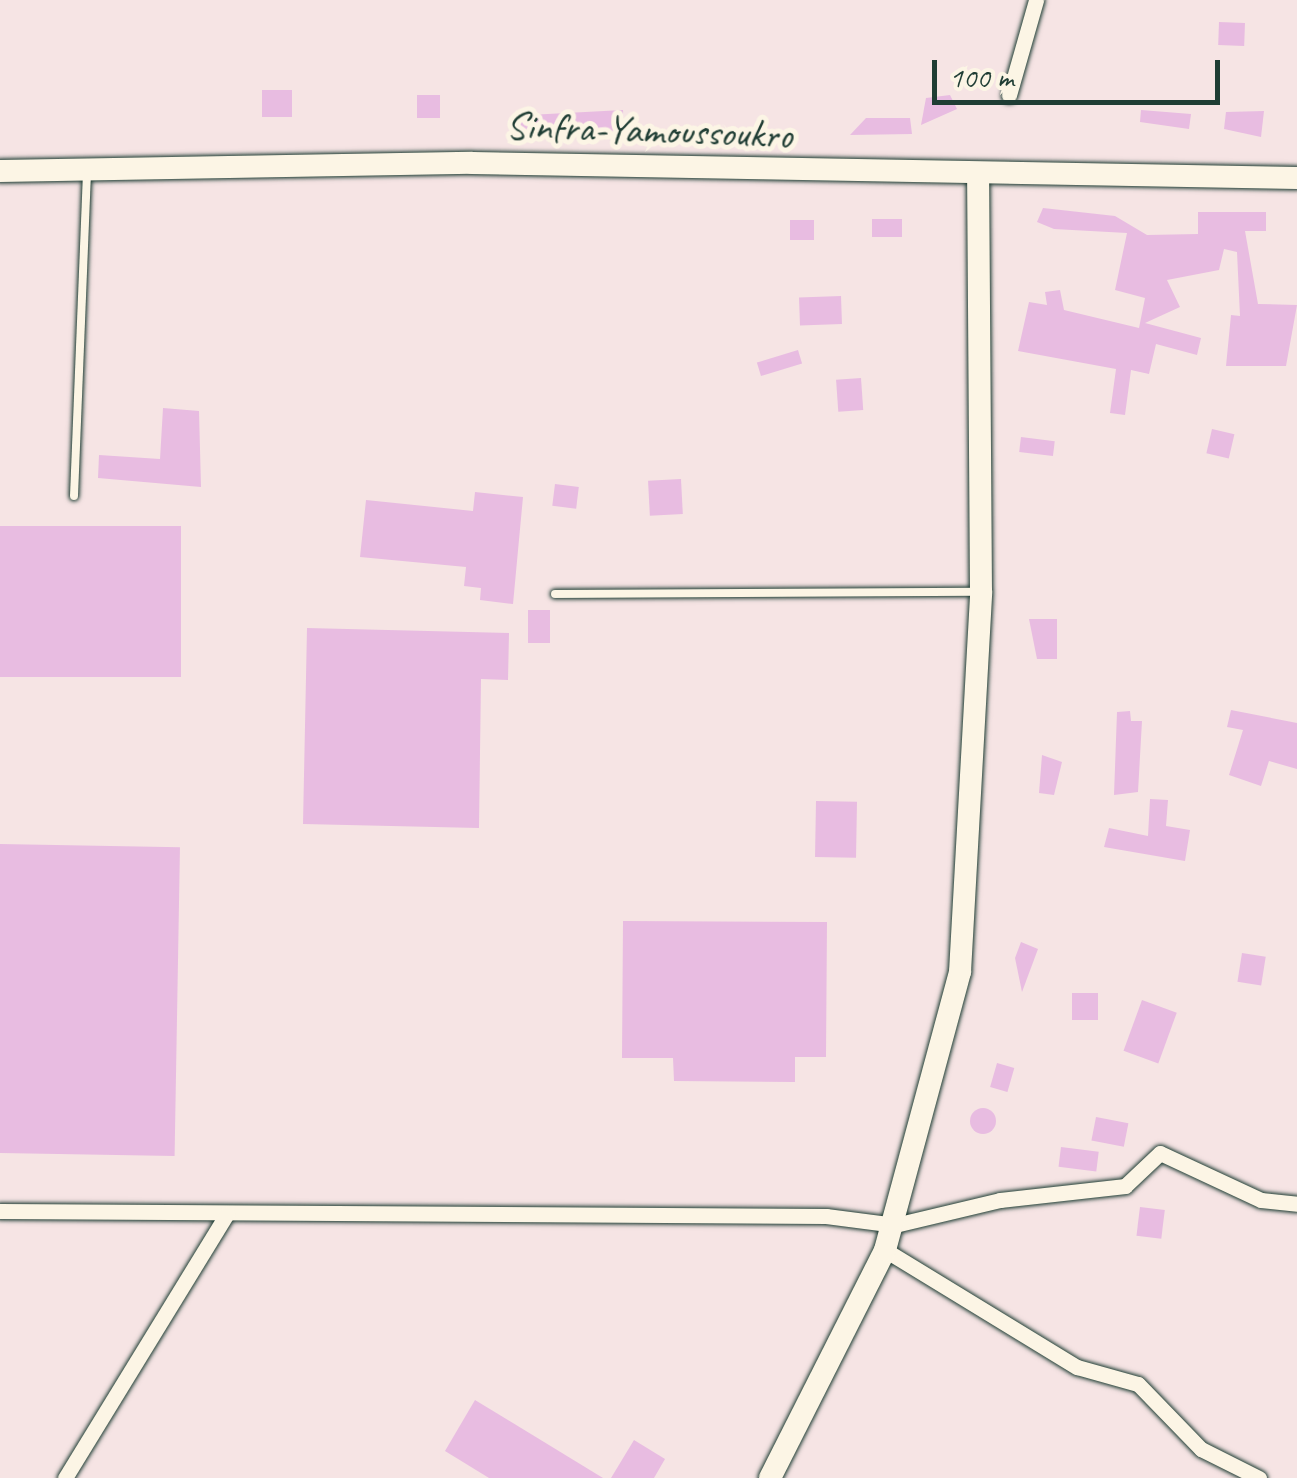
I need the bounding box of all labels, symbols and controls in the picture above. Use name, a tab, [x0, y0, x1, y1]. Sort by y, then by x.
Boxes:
scale bar	[937, 40, 1224, 102]
text: 100 m	[949, 58, 1014, 96]
street label: Sinfra-Yamoussoukro	[505, 101, 793, 159]

